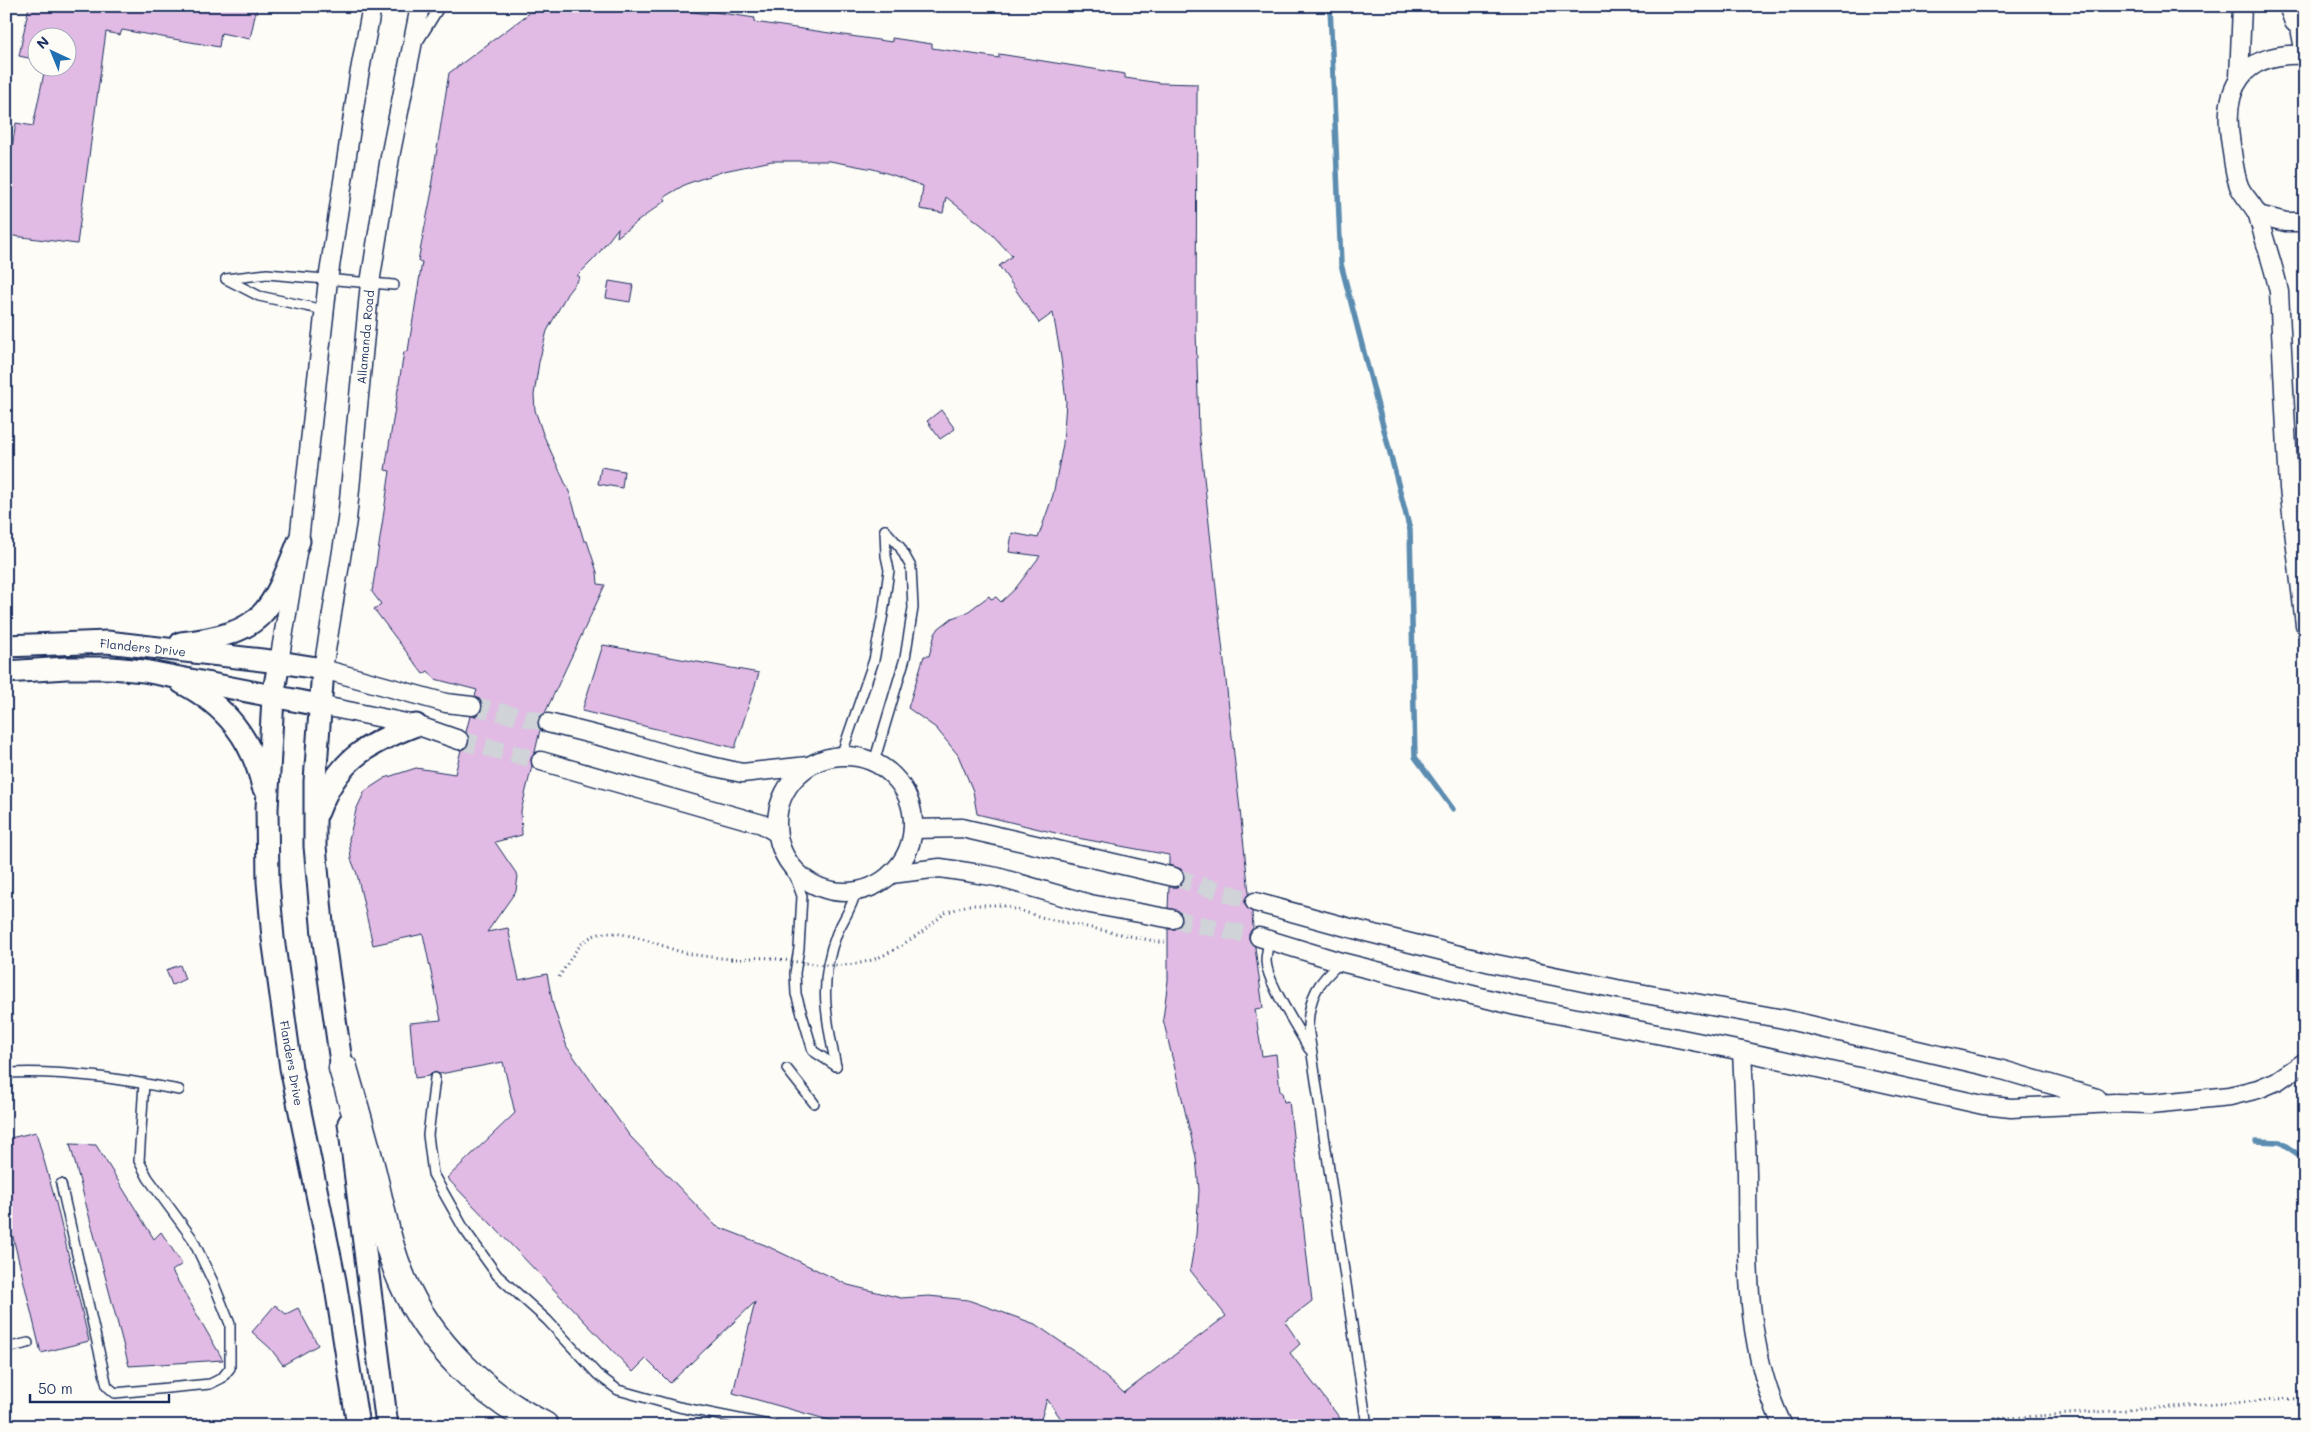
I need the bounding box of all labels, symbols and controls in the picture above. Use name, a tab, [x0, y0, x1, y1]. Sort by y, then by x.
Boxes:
north arrow	[28, 28, 78, 78]
text: N	[32, 32, 53, 53]
street label: Allamanda Road	[353, 289, 377, 385]
street label: Flanders Drive	[99, 635, 187, 659]
street label: Flanders Drive	[277, 1019, 307, 1107]
scale bar	[30, 1372, 169, 1404]
text: 50 m	[38, 1378, 73, 1398]

